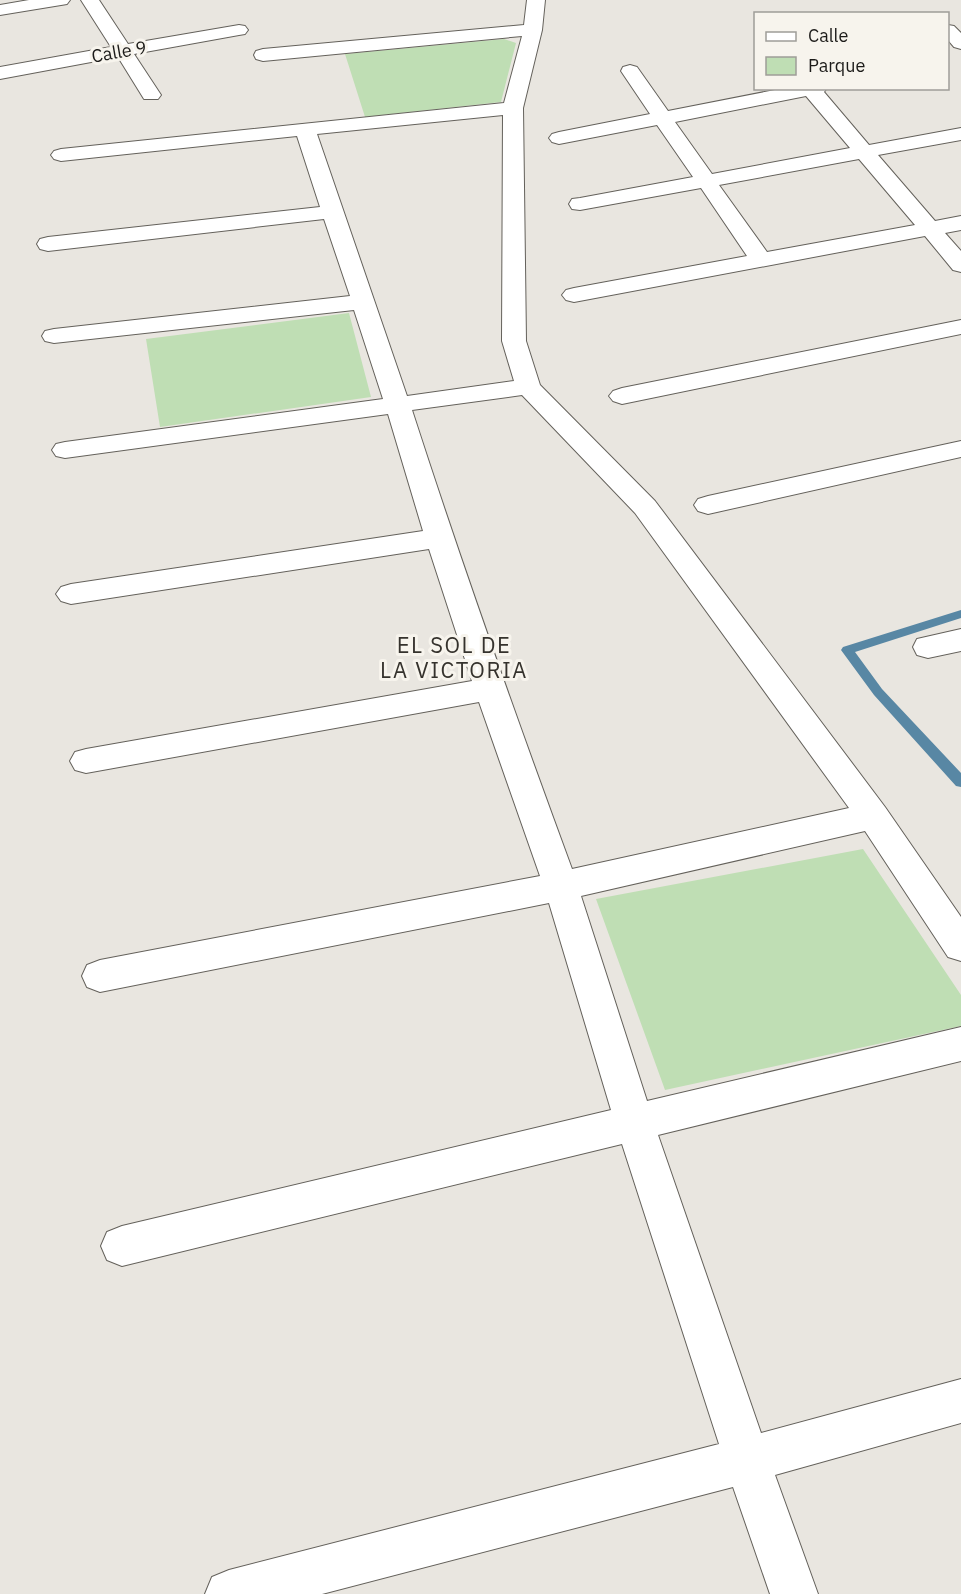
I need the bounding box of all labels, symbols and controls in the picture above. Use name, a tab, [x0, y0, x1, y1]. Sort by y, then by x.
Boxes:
legend	[754, 12, 949, 90]
text: Calle	[808, 24, 848, 47]
street label: Calle 9	[90, 35, 148, 68]
text: Parque	[808, 54, 866, 77]
district label: EL SOL DE LA VICTORIA	[380, 630, 528, 684]

